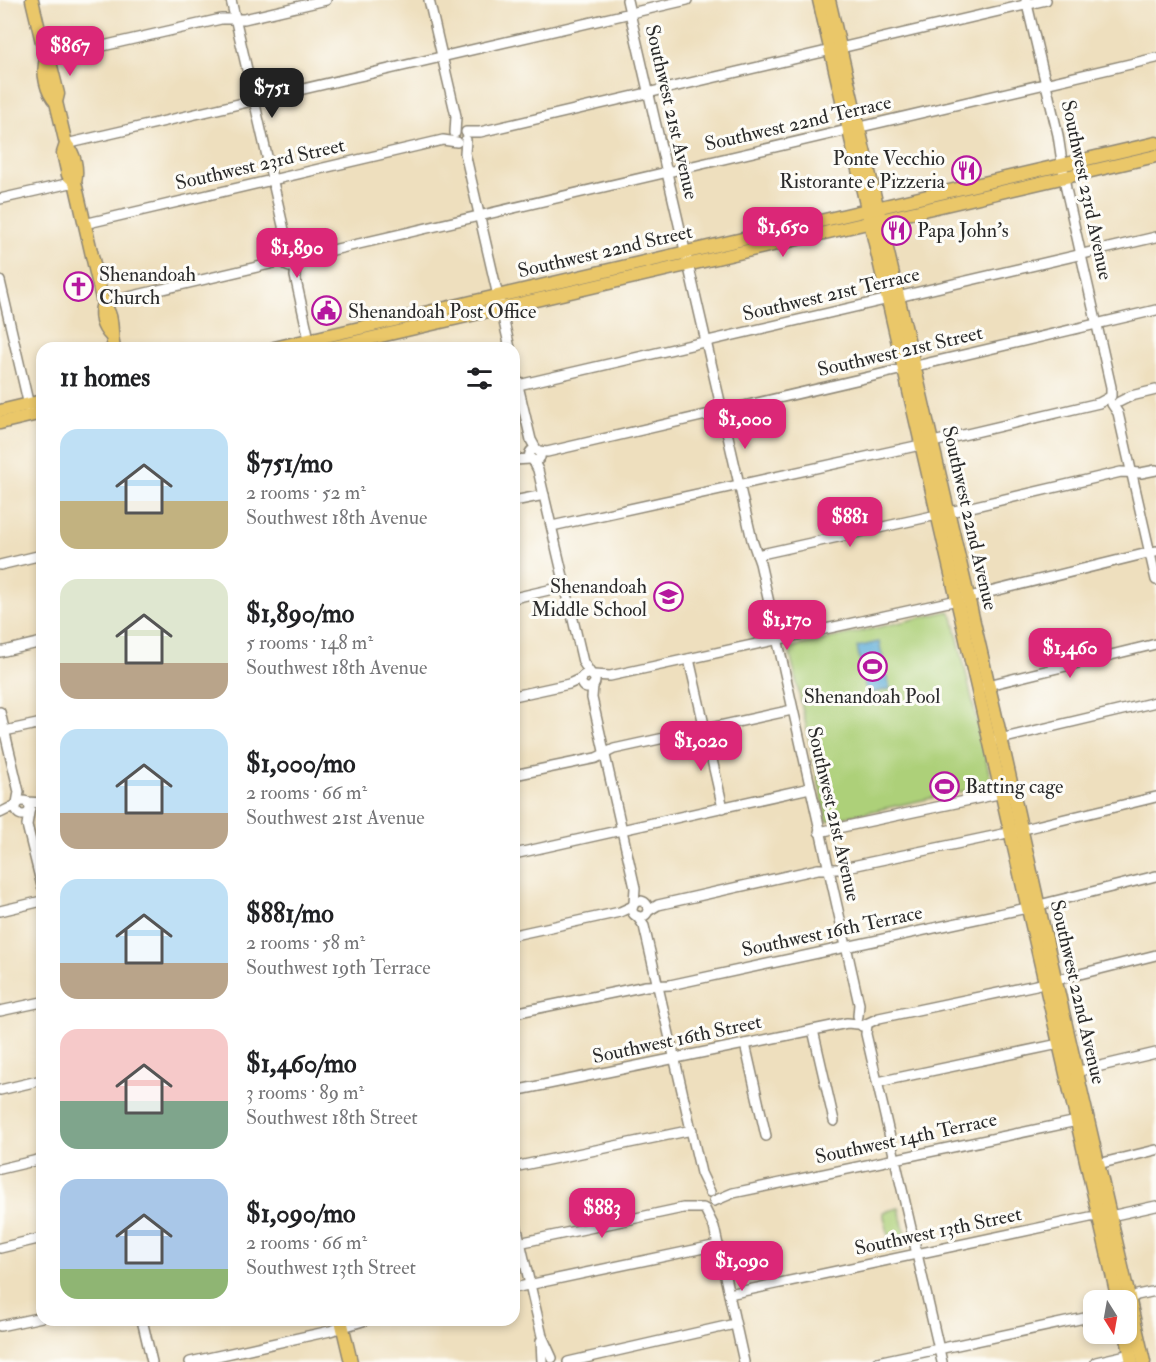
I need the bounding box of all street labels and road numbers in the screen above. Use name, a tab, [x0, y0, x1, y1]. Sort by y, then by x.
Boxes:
street label: Southwest 21st Avenue	[640, 22, 704, 202]
street label: Southwest 22nd Terrace	[702, 89, 894, 157]
street label: Southwest 23rd Avenue	[1056, 98, 1118, 282]
street label: Southwest 23rd Street	[173, 132, 348, 196]
street label: Southwest 22nd Street	[515, 219, 695, 283]
street label: Southwest 21st Terrace	[740, 261, 922, 327]
street label: Southwest 21st Street	[815, 320, 986, 382]
street label: Southwest 22nd Avenue	[937, 423, 1003, 613]
street label: Southwest 21st Avenue	[802, 724, 866, 904]
street label: Southwest 22nd Avenue	[1045, 897, 1111, 1087]
street label: Southwest 16th Terrace	[739, 900, 925, 962]
street label: Southwest 16th Street	[590, 1009, 764, 1069]
street label: Southwest 14th Terrace	[813, 1107, 999, 1169]
street label: Southwest 13th Street	[852, 1201, 1024, 1261]

